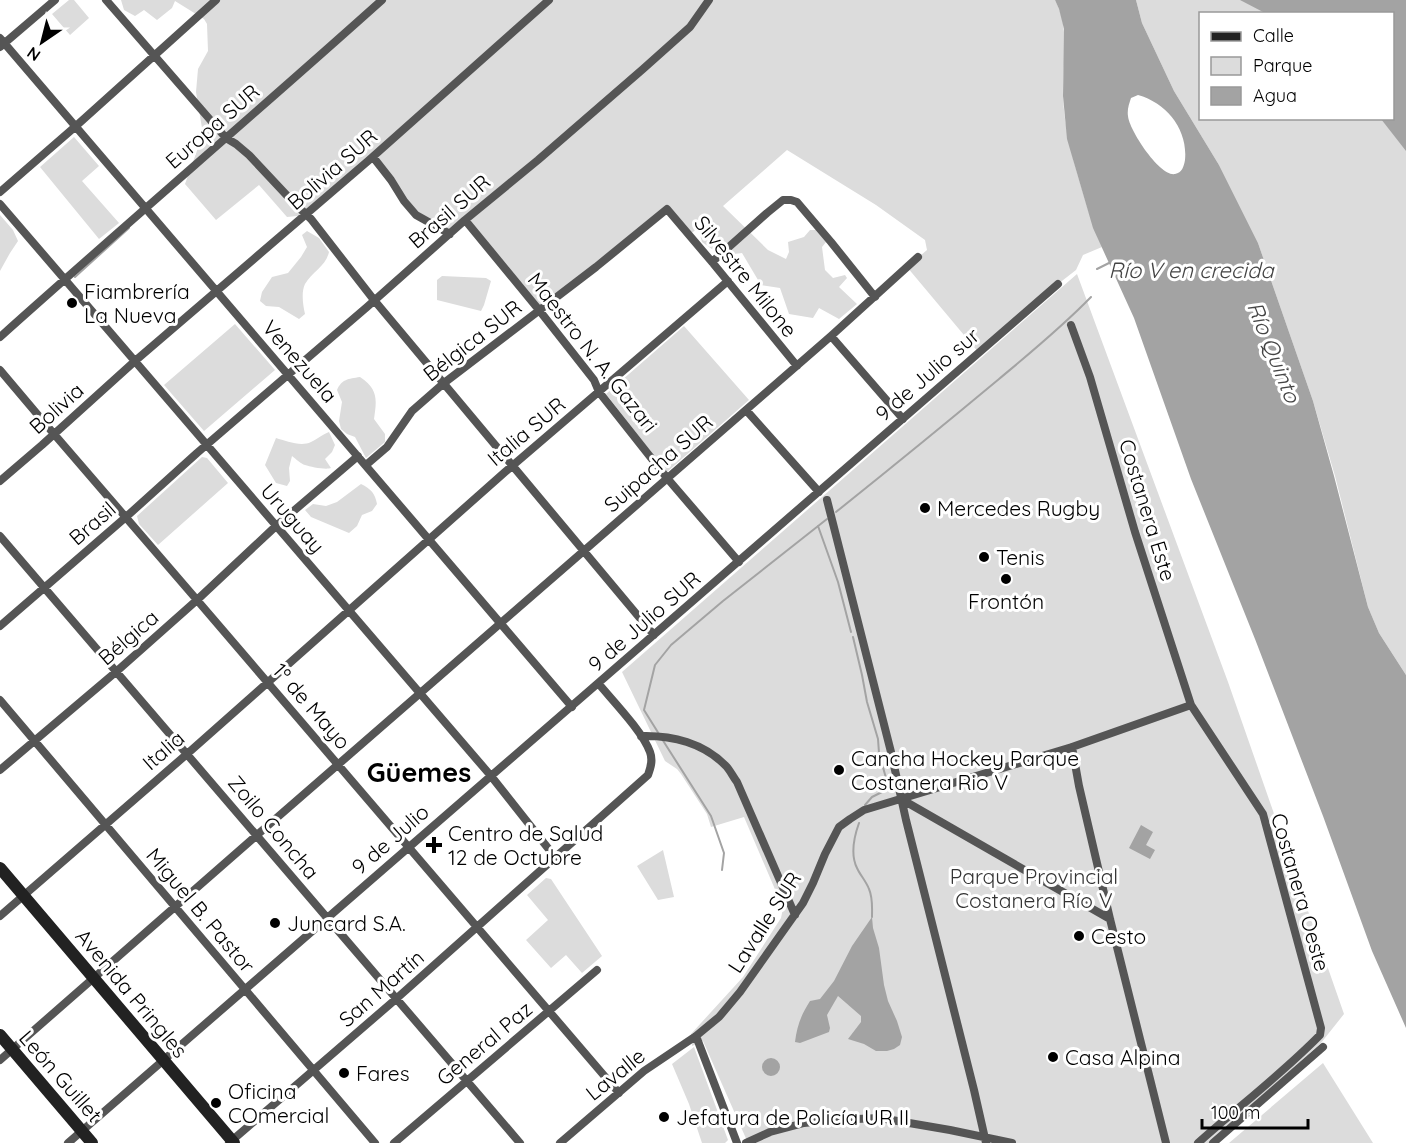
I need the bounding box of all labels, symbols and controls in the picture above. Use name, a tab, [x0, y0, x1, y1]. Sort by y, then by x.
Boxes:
north arrow	[12, 12, 72, 72]
legend	[1199, 12, 1394, 120]
text: Calle	[1253, 24, 1294, 47]
text: N	[23, 43, 44, 66]
text: Parque	[1253, 54, 1312, 77]
street label: Europa SUR	[160, 78, 264, 174]
text: Agua	[1253, 84, 1297, 107]
street label: Bolivia SUR	[282, 123, 382, 215]
street label: Brasil SUR	[403, 168, 495, 254]
street label: Silvestre Milone	[689, 210, 803, 342]
water label: Río V en crecida	[1108, 256, 1275, 284]
street label: Maestro N. A. Gazari	[522, 267, 664, 437]
place label: Fiambrería La Nueva	[84, 278, 190, 328]
street label: Bélgica SUR	[418, 293, 526, 387]
marker: Fiambrería La Nueva	[65, 296, 79, 310]
water label: Río Quinto	[1241, 297, 1308, 408]
street label: Venezuela	[257, 314, 343, 408]
street label: 9 de Julio sur	[870, 322, 984, 426]
street label: Bolivia	[24, 377, 88, 439]
street label: Italia SUR	[482, 391, 570, 471]
street label: Suipacha SUR	[598, 409, 718, 517]
street label: Costanera Este	[1114, 436, 1182, 584]
street label: Uruguay	[256, 478, 330, 558]
place label: Mercedes Rugby	[937, 495, 1100, 521]
street label: Brasil	[63, 496, 121, 550]
marker: Mercedes Rugby	[918, 501, 932, 515]
place label: Tenis	[996, 544, 1045, 570]
marker: Tenis	[977, 550, 991, 564]
street label: 9 de Julio SUR	[583, 565, 705, 677]
marker: Frontón	[999, 572, 1013, 586]
place label: Frontón	[968, 588, 1044, 614]
street label: Bélgica	[93, 604, 163, 670]
street label: 1º de Mayo	[267, 658, 357, 754]
street label: Italia	[137, 725, 189, 775]
place label: Cancha Hockey Parque Costanera Rio V	[851, 745, 1079, 795]
district label: Güemes	[367, 755, 471, 789]
marker: Cancha Hockey Parque Costanera Rio V	[832, 763, 846, 777]
street label: Zoilo Concha	[223, 770, 325, 884]
street label: 9 de Julio	[346, 798, 434, 880]
street label: Costanera Oeste	[1266, 810, 1336, 974]
place label: Centro de Salud 12 de Octubre	[448, 820, 603, 870]
marker: Centro de Salud 12 de Octubre	[425, 836, 443, 854]
street label: Miguel B. Pastor	[141, 842, 261, 978]
park label: Parque Provincial Costanera Río V	[950, 863, 1118, 913]
street label: Lavalle SUR	[722, 867, 806, 977]
place label: Juncard S.A.	[287, 910, 406, 936]
marker: Juncard S.A.	[268, 916, 282, 930]
street label: Avenida Pringles	[71, 923, 193, 1063]
place label: Cesto	[1091, 923, 1146, 949]
marker: Cesto	[1072, 929, 1086, 943]
street label: San Martín	[333, 944, 429, 1032]
street label: General Paz	[431, 996, 537, 1090]
street label: León Guillet	[14, 1025, 108, 1127]
street label: Lavalle	[580, 1042, 650, 1106]
place label: Casa Alpina	[1065, 1044, 1180, 1070]
marker: Casa Alpina	[1046, 1050, 1060, 1064]
place label: Fares	[356, 1060, 410, 1086]
marker: Fares	[337, 1066, 351, 1080]
place label: Oficina COmercial	[228, 1078, 329, 1128]
scale bar	[1202, 1092, 1308, 1130]
marker: Oficina COmercial	[209, 1096, 223, 1110]
text: 100 m	[1211, 1101, 1260, 1124]
place label: Jefatura de Policía UR II	[676, 1104, 909, 1130]
marker: Jefatura de Policía UR II	[657, 1110, 671, 1124]

